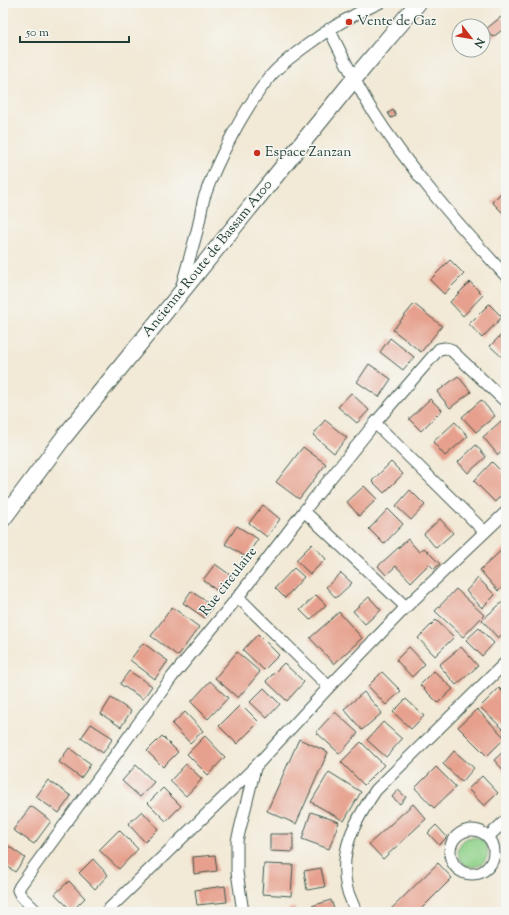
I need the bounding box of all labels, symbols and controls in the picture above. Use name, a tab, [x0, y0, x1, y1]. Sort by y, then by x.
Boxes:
place label: Vente de Gaz	[357, 12, 436, 32]
marker: Vente de Gaz	[344, 17, 354, 27]
scale bar	[20, 18, 129, 44]
north arrow	[451, 18, 491, 58]
text: 50 m	[25, 24, 49, 42]
text: N	[469, 34, 488, 51]
place label: Espace Zanzan	[265, 143, 351, 163]
marker: Espace Zanzan	[252, 148, 262, 158]
street label: Ancienne Route de Bassam A100	[138, 176, 278, 342]
street label: Rue circulaire	[196, 543, 262, 621]

